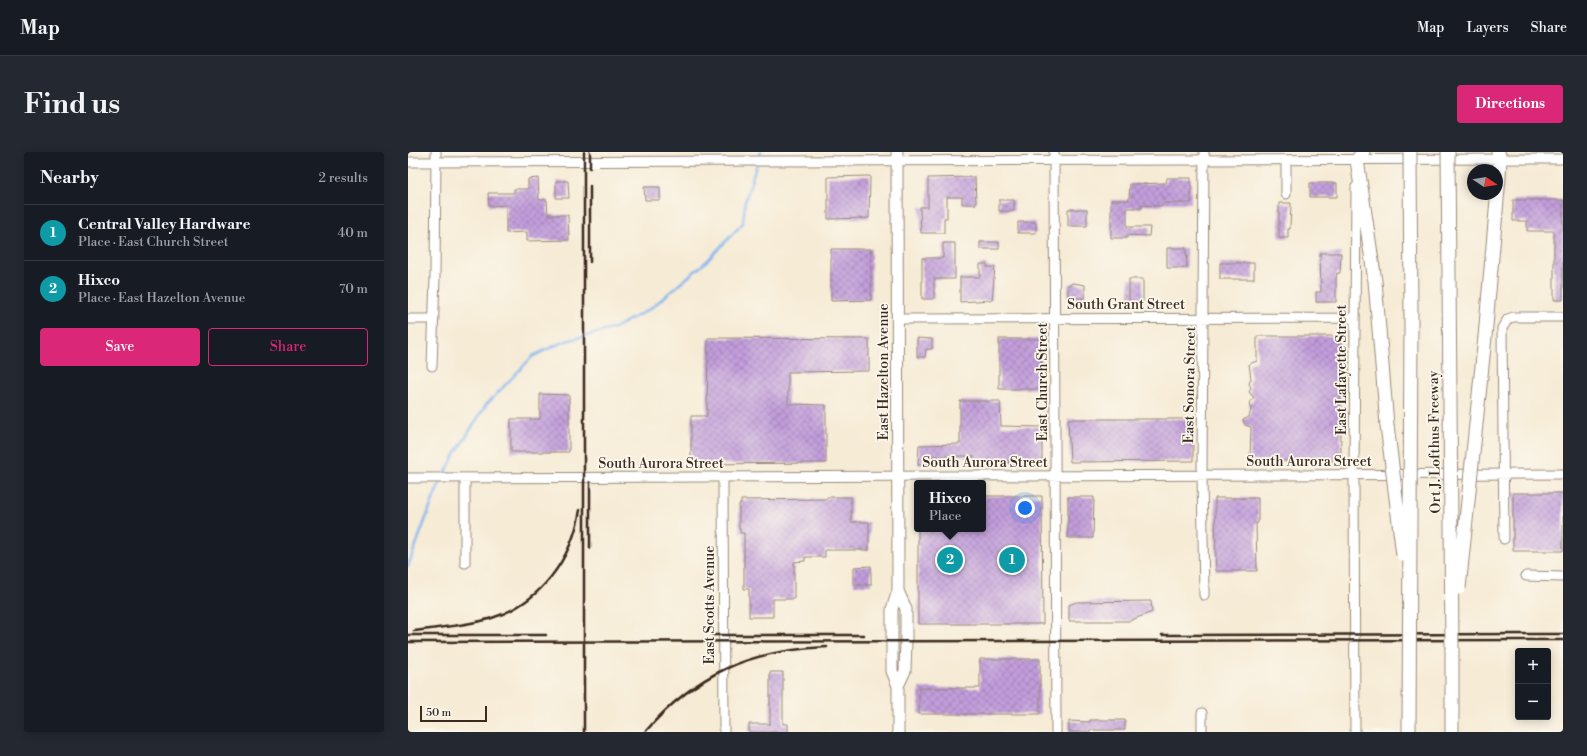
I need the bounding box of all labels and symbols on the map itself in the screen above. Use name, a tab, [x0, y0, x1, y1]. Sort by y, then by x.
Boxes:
north arrow	[1467, 164, 1503, 200]
street label: South Grant Street	[1067, 296, 1185, 314]
street label: East Hazelton Avenue	[875, 303, 893, 441]
street label: East Lafayette Street	[1333, 305, 1351, 435]
street label: East Church Street	[1034, 323, 1052, 441]
street label: East Sonora Street	[1180, 326, 1200, 444]
street label: Ort J. Lofthus Freeway	[1425, 370, 1445, 514]
street label: South Aurora Street	[1246, 453, 1372, 471]
street label: South Aurora Street	[922, 454, 1048, 472]
street label: South Aurora Street	[598, 455, 724, 473]
your location	[1015, 498, 1035, 518]
pin: 2	[937, 545, 963, 575]
pin: 1	[999, 545, 1025, 575]
street label: East Scotts Avenue	[701, 546, 719, 664]
scale bar	[420, 704, 487, 723]

